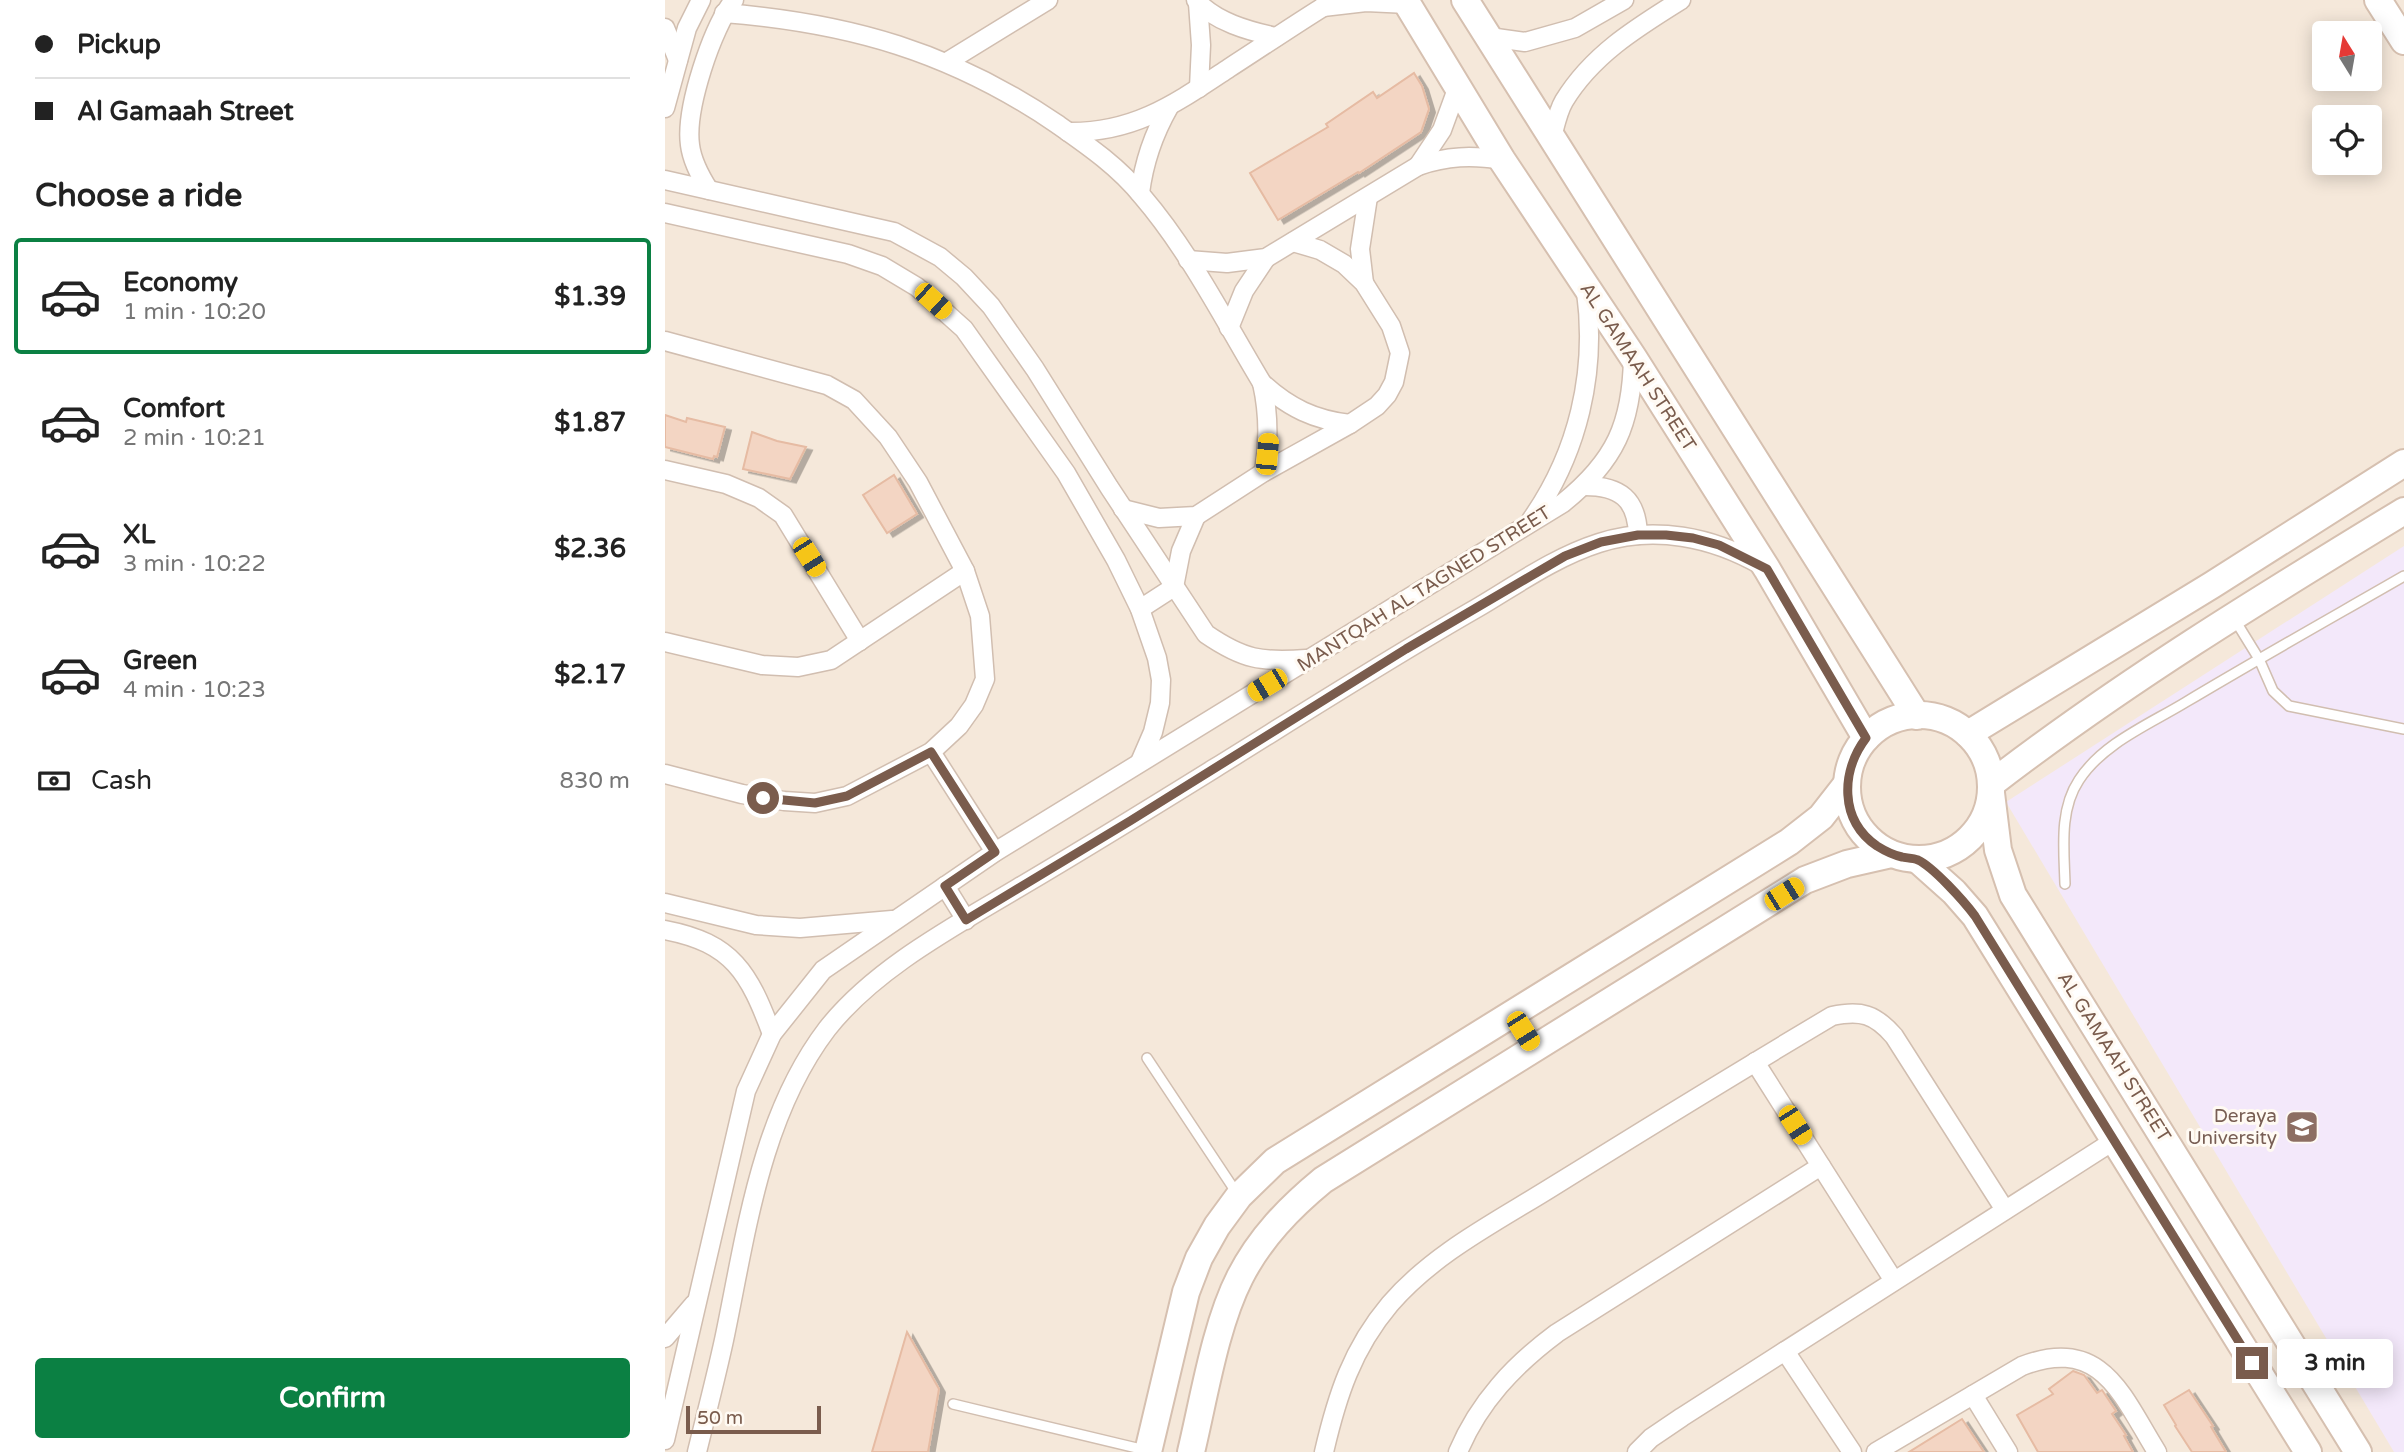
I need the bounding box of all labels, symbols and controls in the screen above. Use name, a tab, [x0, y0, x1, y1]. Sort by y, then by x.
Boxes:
north arrow	[2312, 21, 2382, 91]
map controls	[2312, 21, 2382, 175]
text: Pickup	[77, 29, 161, 60]
text: Al Gamaah Street	[77, 96, 294, 127]
button: locate	[2312, 105, 2382, 175]
text: Choose a ride	[35, 177, 242, 215]
icon: car	[39, 265, 102, 328]
text: Economy	[123, 267, 238, 298]
car	[911, 279, 956, 323]
street label: AL GAMAAH STREET	[1575, 279, 1701, 456]
text: $1.39	[554, 281, 626, 312]
text: 1 min · 10:20	[123, 298, 266, 326]
icon: car	[39, 391, 102, 454]
text: Comfort	[123, 393, 225, 424]
text: $1.87	[554, 407, 626, 438]
text: 2 min · 10:21	[123, 424, 266, 452]
car	[1255, 432, 1280, 476]
street label: MANTQAH AL TAGNED STREET	[1293, 501, 1555, 676]
icon: car	[39, 517, 102, 580]
text: XL	[123, 519, 155, 550]
text: $2.36	[554, 533, 626, 564]
car	[789, 534, 830, 580]
text: 3 min · 10:22	[123, 550, 266, 578]
icon: car	[39, 643, 102, 706]
text: Green	[123, 645, 198, 676]
text: $2.17	[554, 659, 626, 690]
car	[1244, 665, 1291, 705]
text: 4 min · 10:23	[123, 676, 266, 704]
icon: cash	[35, 762, 73, 800]
text: Cash	[91, 765, 152, 796]
text: 830 m	[560, 767, 630, 795]
route start	[747, 782, 779, 814]
car	[1761, 874, 1808, 914]
street label: AL GAMAAH STREET	[2053, 968, 2176, 1146]
car	[1503, 1008, 1544, 1054]
car	[1775, 1102, 1816, 1148]
place label: Deraya University	[2187, 1105, 2277, 1149]
school or university icon: Deraya University	[2283, 1108, 2321, 1146]
callout: 3 min	[2277, 1338, 2392, 1388]
route end	[2236, 1347, 2268, 1379]
text: 3 min	[2304, 1349, 2366, 1377]
button: Confirm	[35, 1358, 630, 1438]
scale bar	[686, 1403, 821, 1435]
text: 50 m	[697, 1407, 743, 1429]

